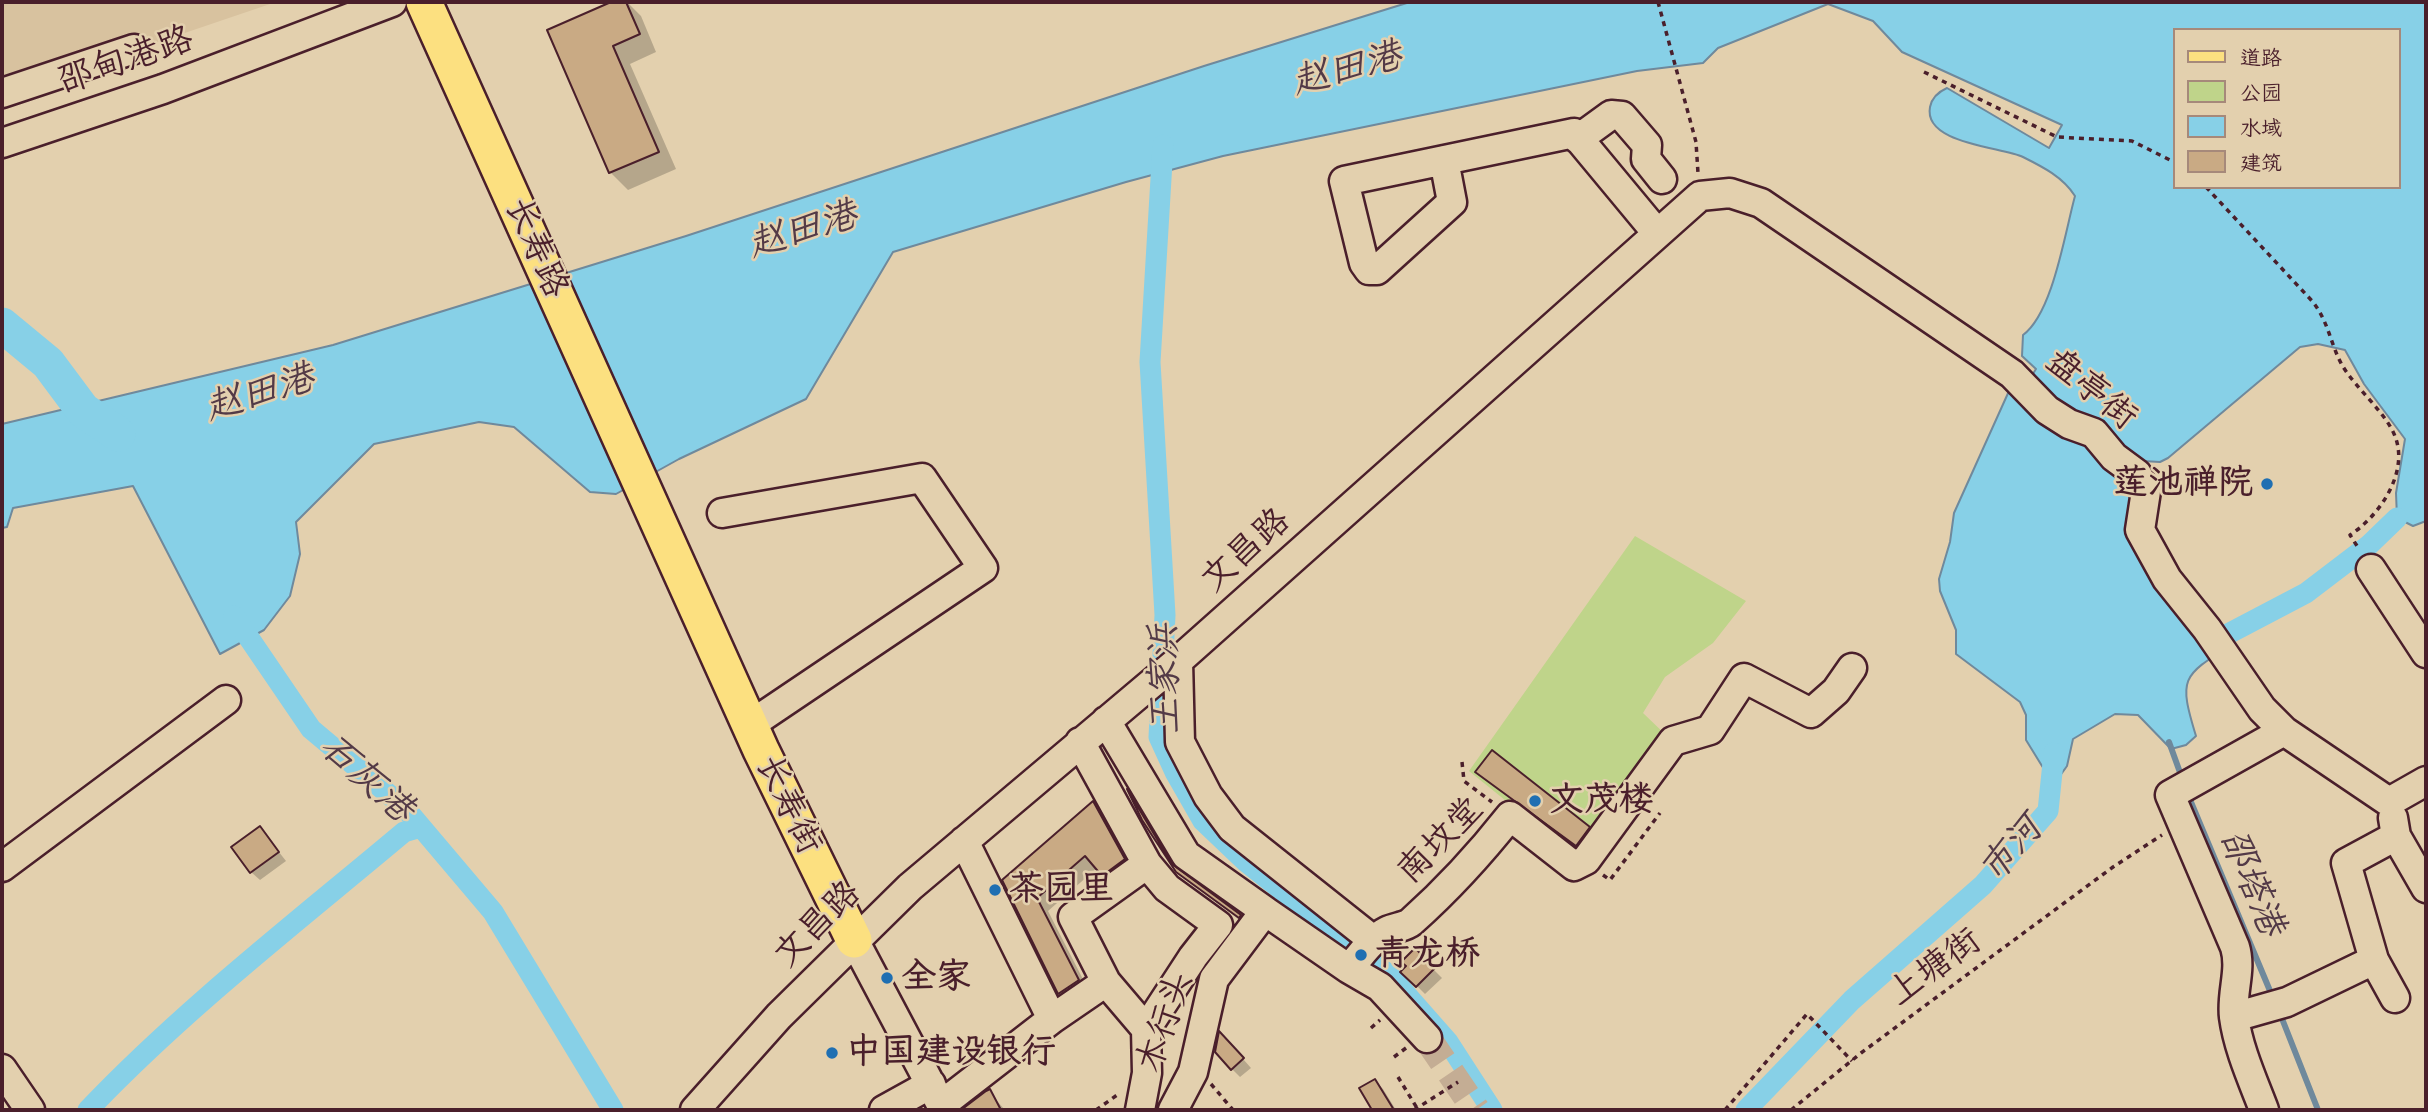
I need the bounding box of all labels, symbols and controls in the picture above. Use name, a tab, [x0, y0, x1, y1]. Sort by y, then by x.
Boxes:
street label: 邵甸港路	[53, 18, 199, 104]
legend	[2172, 28, 2400, 189]
water label: 赵田港	[1288, 34, 1406, 106]
text: 道路	[2240, 45, 2282, 71]
text: 公园	[2240, 80, 2282, 106]
text: 水域	[2240, 115, 2282, 141]
text: 建筑	[2240, 150, 2282, 176]
street label: 长寿路	[495, 191, 577, 305]
water label: 赵田港	[743, 194, 863, 268]
street label: 盘亭街	[2037, 341, 2145, 439]
water label: 赵田港	[200, 357, 320, 431]
place label: 莲池禅院	[2113, 463, 2253, 505]
marker: 莲池禅院	[2259, 476, 2275, 492]
street label: 文昌路	[1193, 500, 1299, 602]
water label: 王家浜	[1143, 623, 1189, 735]
water label: 石灰港	[310, 725, 422, 833]
street label: 长寿街	[746, 749, 830, 861]
place label: 文茂楼	[1549, 780, 1654, 822]
street label: 南坟堂	[1389, 789, 1493, 893]
marker: 文茂楼	[1527, 793, 1543, 809]
water label: 市河	[1971, 808, 2053, 892]
water label: 邵塔港	[2209, 823, 2293, 943]
place label: 茶园里	[1009, 869, 1114, 911]
street label: 文昌路	[766, 873, 870, 977]
marker: 茶园里	[987, 882, 1003, 898]
street label: 上塘街	[1880, 920, 1990, 1016]
place label: 青龙桥	[1375, 934, 1480, 976]
marker: 青龙桥	[1353, 947, 1369, 963]
place label: 全家	[901, 957, 971, 999]
street label: 木行头	[1129, 966, 1203, 1078]
marker: 全家	[879, 970, 895, 986]
place label: 中国建设银行	[846, 1032, 1056, 1074]
marker: 中国建设银行	[824, 1045, 840, 1061]

